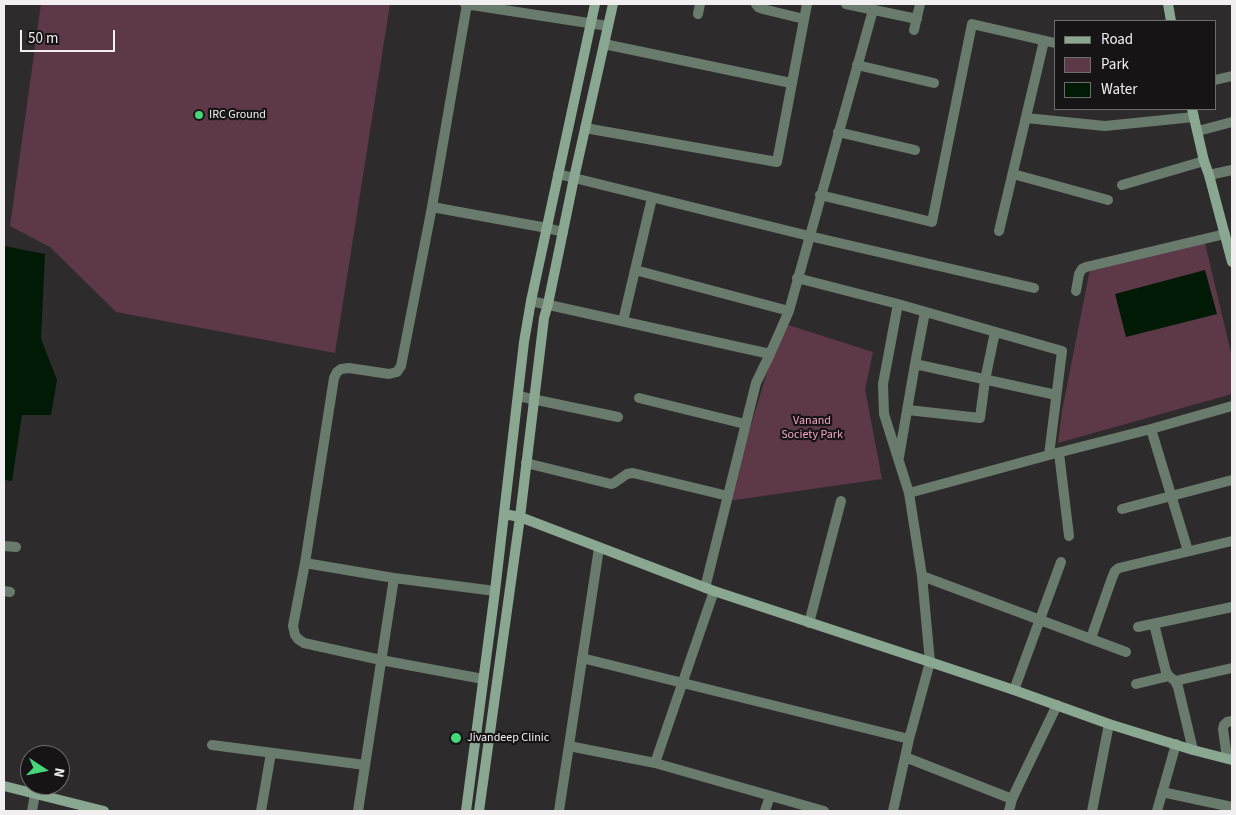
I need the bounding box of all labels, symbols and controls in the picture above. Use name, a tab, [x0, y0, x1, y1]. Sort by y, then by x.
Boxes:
scale bar	[22, 20, 118, 52]
legend	[1054, 20, 1216, 110]
text: 50 m	[28, 28, 58, 49]
text: Road	[1101, 29, 1133, 50]
text: Park	[1101, 54, 1129, 75]
text: Water	[1101, 79, 1137, 100]
place label: IRC Ground	[209, 108, 266, 122]
marker: IRC Ground	[193, 109, 205, 121]
park label: Vanand Society Park	[781, 414, 843, 442]
marker: Jivandeep Clinic	[449, 731, 463, 745]
place label: Jivandeep Clinic	[467, 731, 549, 745]
north arrow	[20, 745, 70, 795]
text: N	[48, 766, 69, 779]

